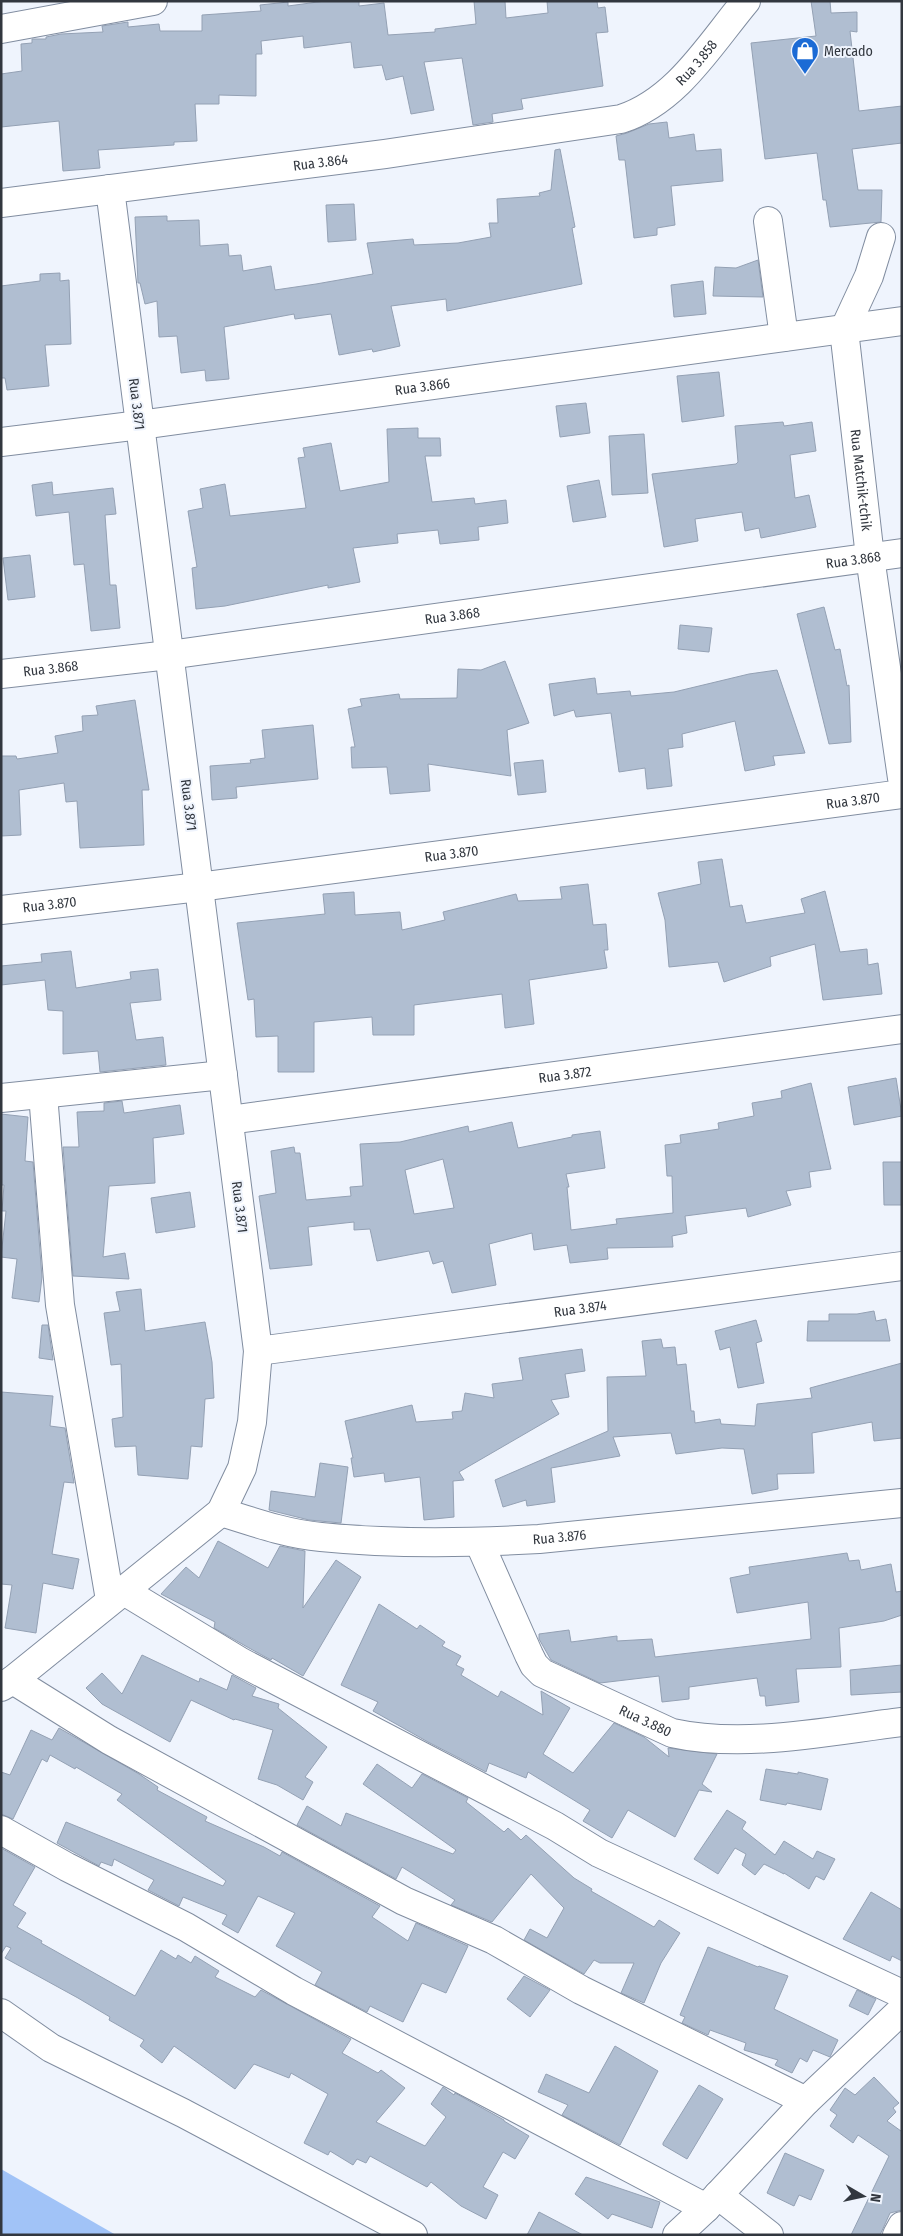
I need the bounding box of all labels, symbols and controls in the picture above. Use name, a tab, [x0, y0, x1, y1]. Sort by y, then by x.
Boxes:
shop icon: Mercado	[790, 36, 820, 75]
street label: Rua 3.858	[672, 37, 721, 89]
place label: Mercado	[824, 43, 873, 60]
street label: Rua 3.864	[292, 151, 349, 175]
street label: Rua 3.866	[394, 375, 451, 399]
street label: Rua 3.871	[125, 377, 148, 431]
street label: Rua Matchik-tchik	[846, 428, 875, 532]
street label: Rua 3.868	[825, 548, 882, 573]
street label: Rua 3.868	[424, 604, 481, 628]
street label: Rua 3.868	[22, 657, 79, 680]
street label: Rua 3.871	[177, 778, 200, 832]
street label: Rua 3.870	[825, 789, 881, 813]
street label: Rua 3.870	[424, 842, 479, 866]
street label: Rua 3.870	[22, 893, 78, 916]
street label: Rua 3.872	[538, 1063, 592, 1087]
street label: Rua 3.871	[228, 1180, 251, 1234]
street label: Rua 3.874	[553, 1297, 608, 1321]
street label: Rua 3.876	[532, 1526, 587, 1548]
street label: Rua 3.880	[616, 1702, 674, 1741]
north arrow	[838, 2171, 888, 2221]
text: N	[866, 2192, 884, 2203]

